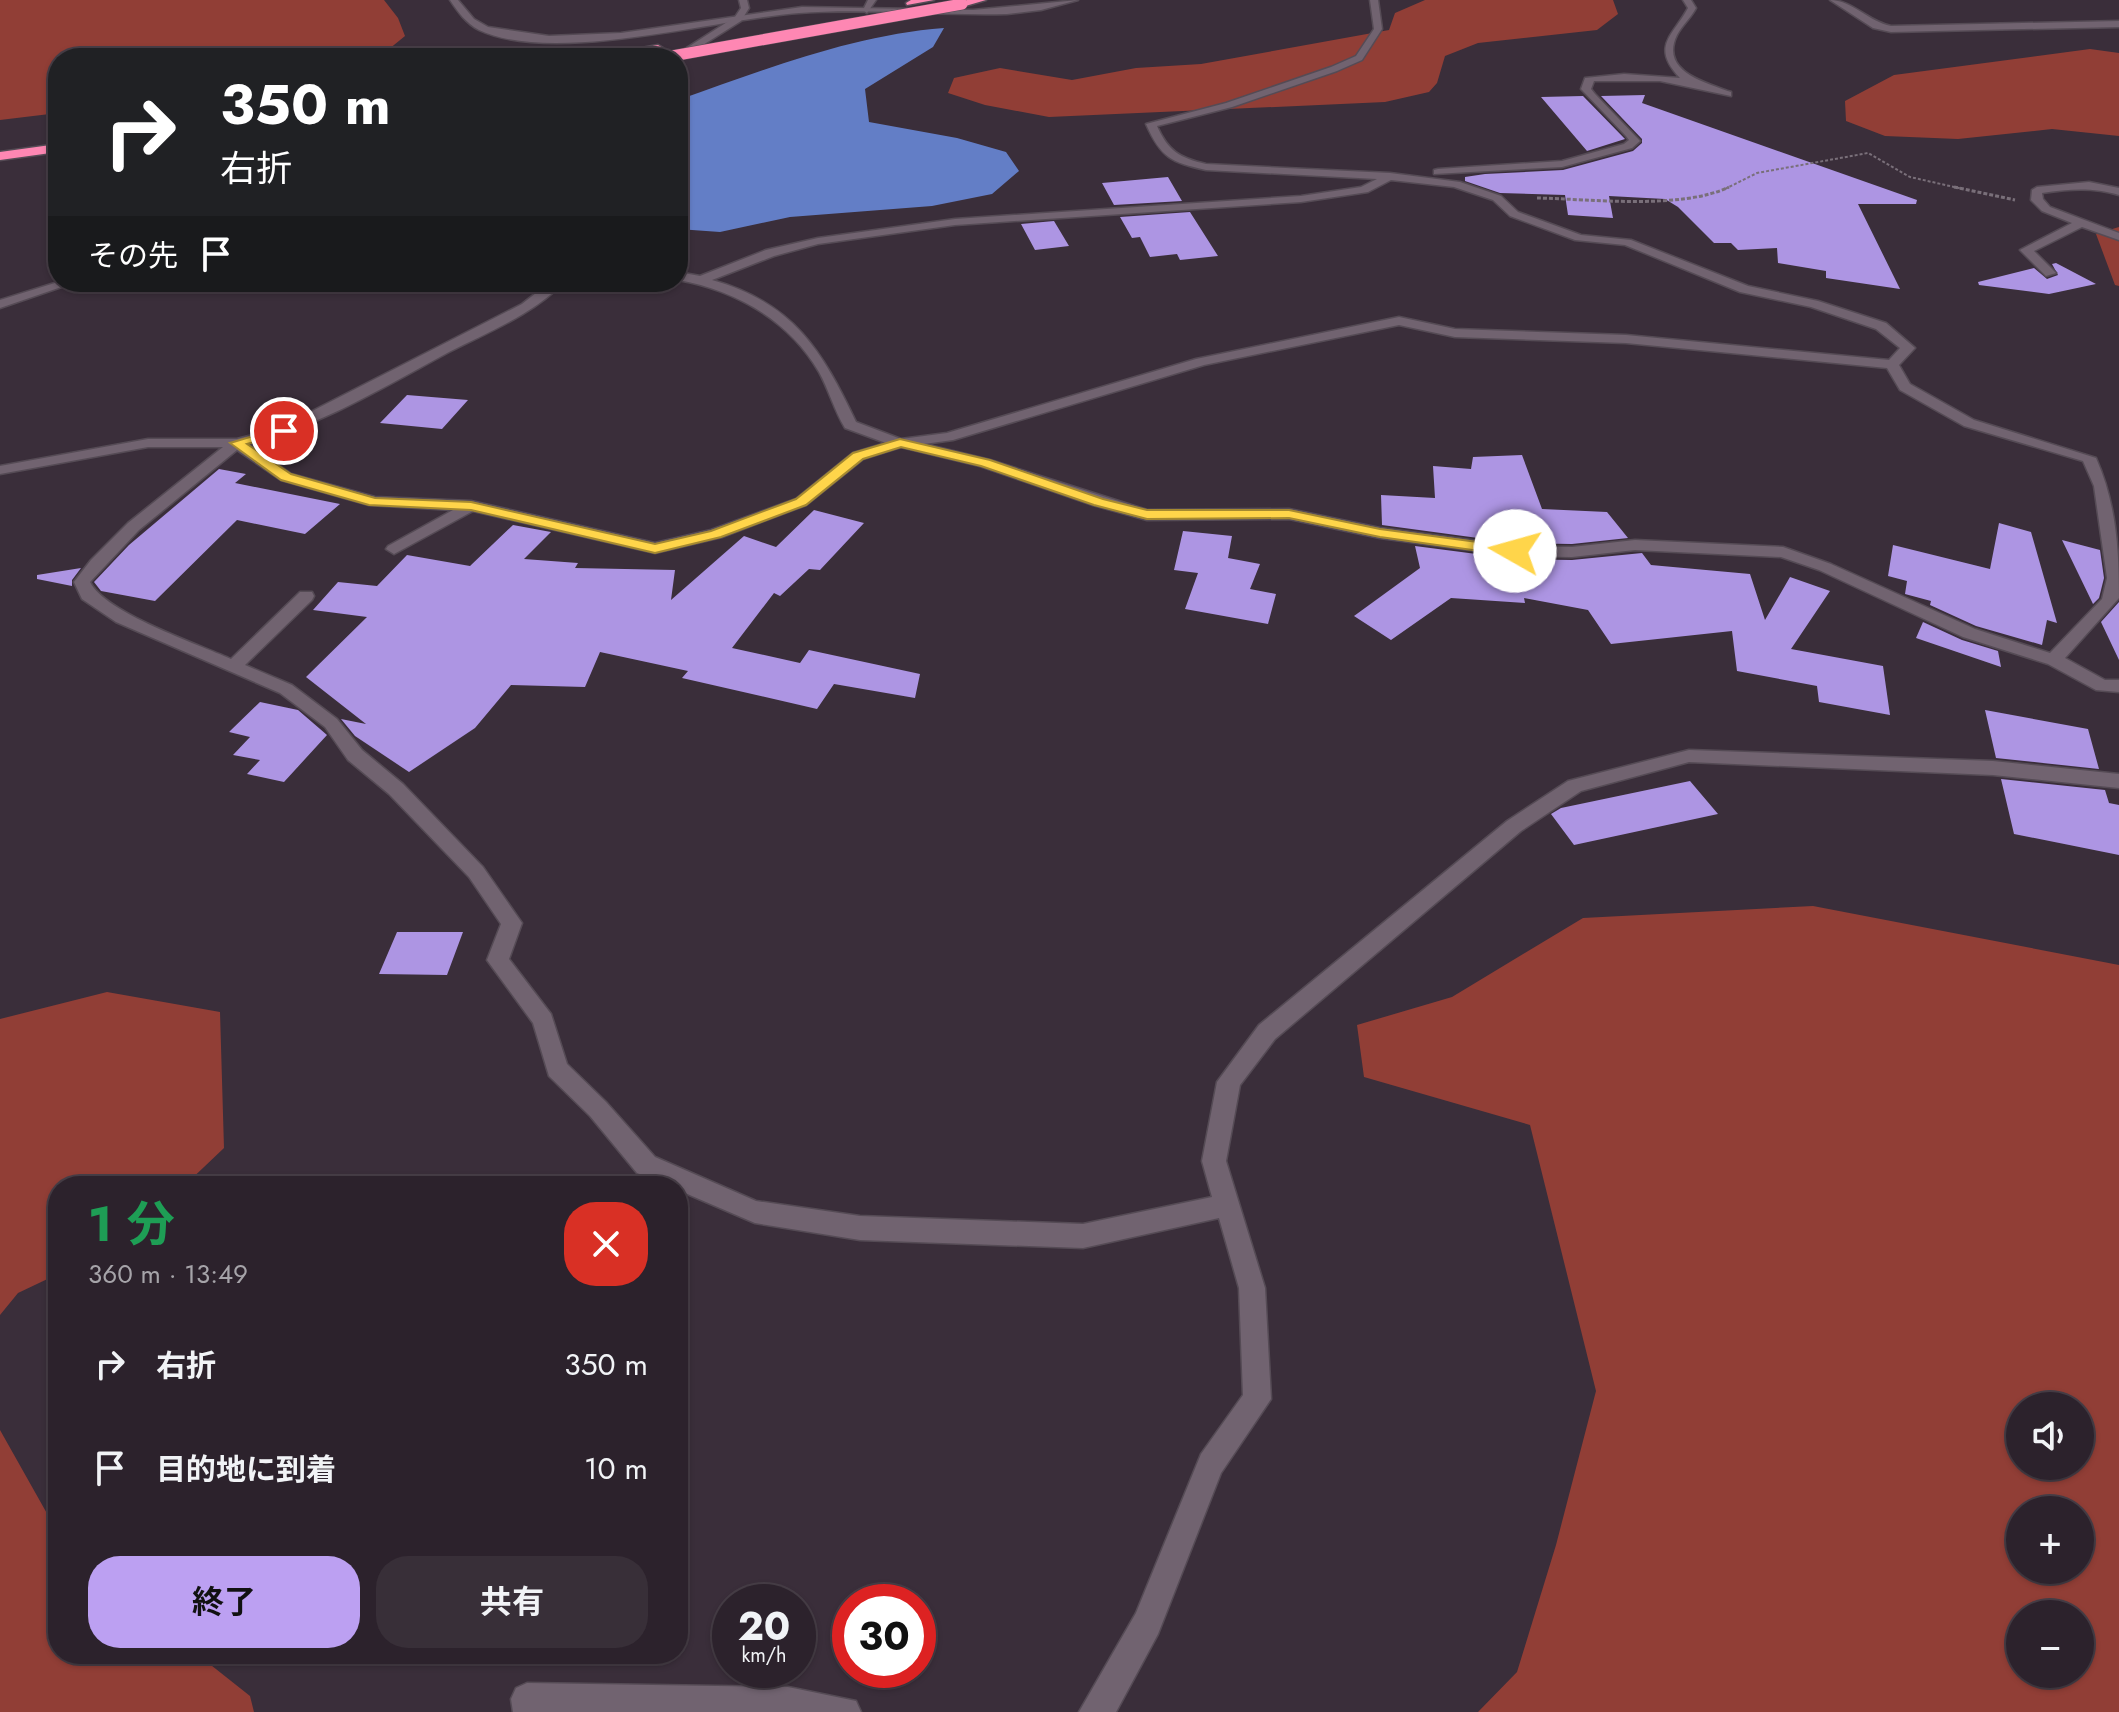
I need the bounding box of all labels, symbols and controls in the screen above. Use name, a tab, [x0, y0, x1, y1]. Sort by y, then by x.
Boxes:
text: 350 m	[220, 64, 391, 145]
icon: right	[88, 80, 192, 184]
text: 右折	[220, 142, 292, 194]
icon: arrive	[194, 232, 238, 276]
text: その先	[88, 234, 178, 277]
pin	[250, 397, 318, 465]
icon: arrive	[262, 409, 306, 453]
position arrow	[1473, 509, 1557, 593]
text: 1 分	[88, 1190, 175, 1259]
button: close	[564, 1202, 648, 1286]
text: 360 m · 13:49	[88, 1255, 248, 1293]
icon: right	[88, 1342, 132, 1386]
text: 350 m	[564, 1343, 648, 1386]
text: 右折	[156, 1344, 216, 1387]
map controls	[2006, 1392, 2094, 1688]
button: sound	[2006, 1392, 2094, 1480]
icon: arrive	[88, 1446, 132, 1490]
text: 10 m	[584, 1447, 648, 1490]
text: 目的地に到着	[156, 1448, 336, 1491]
button: +	[2006, 1496, 2094, 1584]
button: 終了	[88, 1556, 360, 1648]
button: 共有	[376, 1556, 648, 1648]
speed limit sign: 30	[832, 1584, 936, 1688]
text: 20	[738, 1597, 790, 1655]
button: −	[2006, 1600, 2094, 1688]
text: km/h	[741, 1641, 787, 1670]

